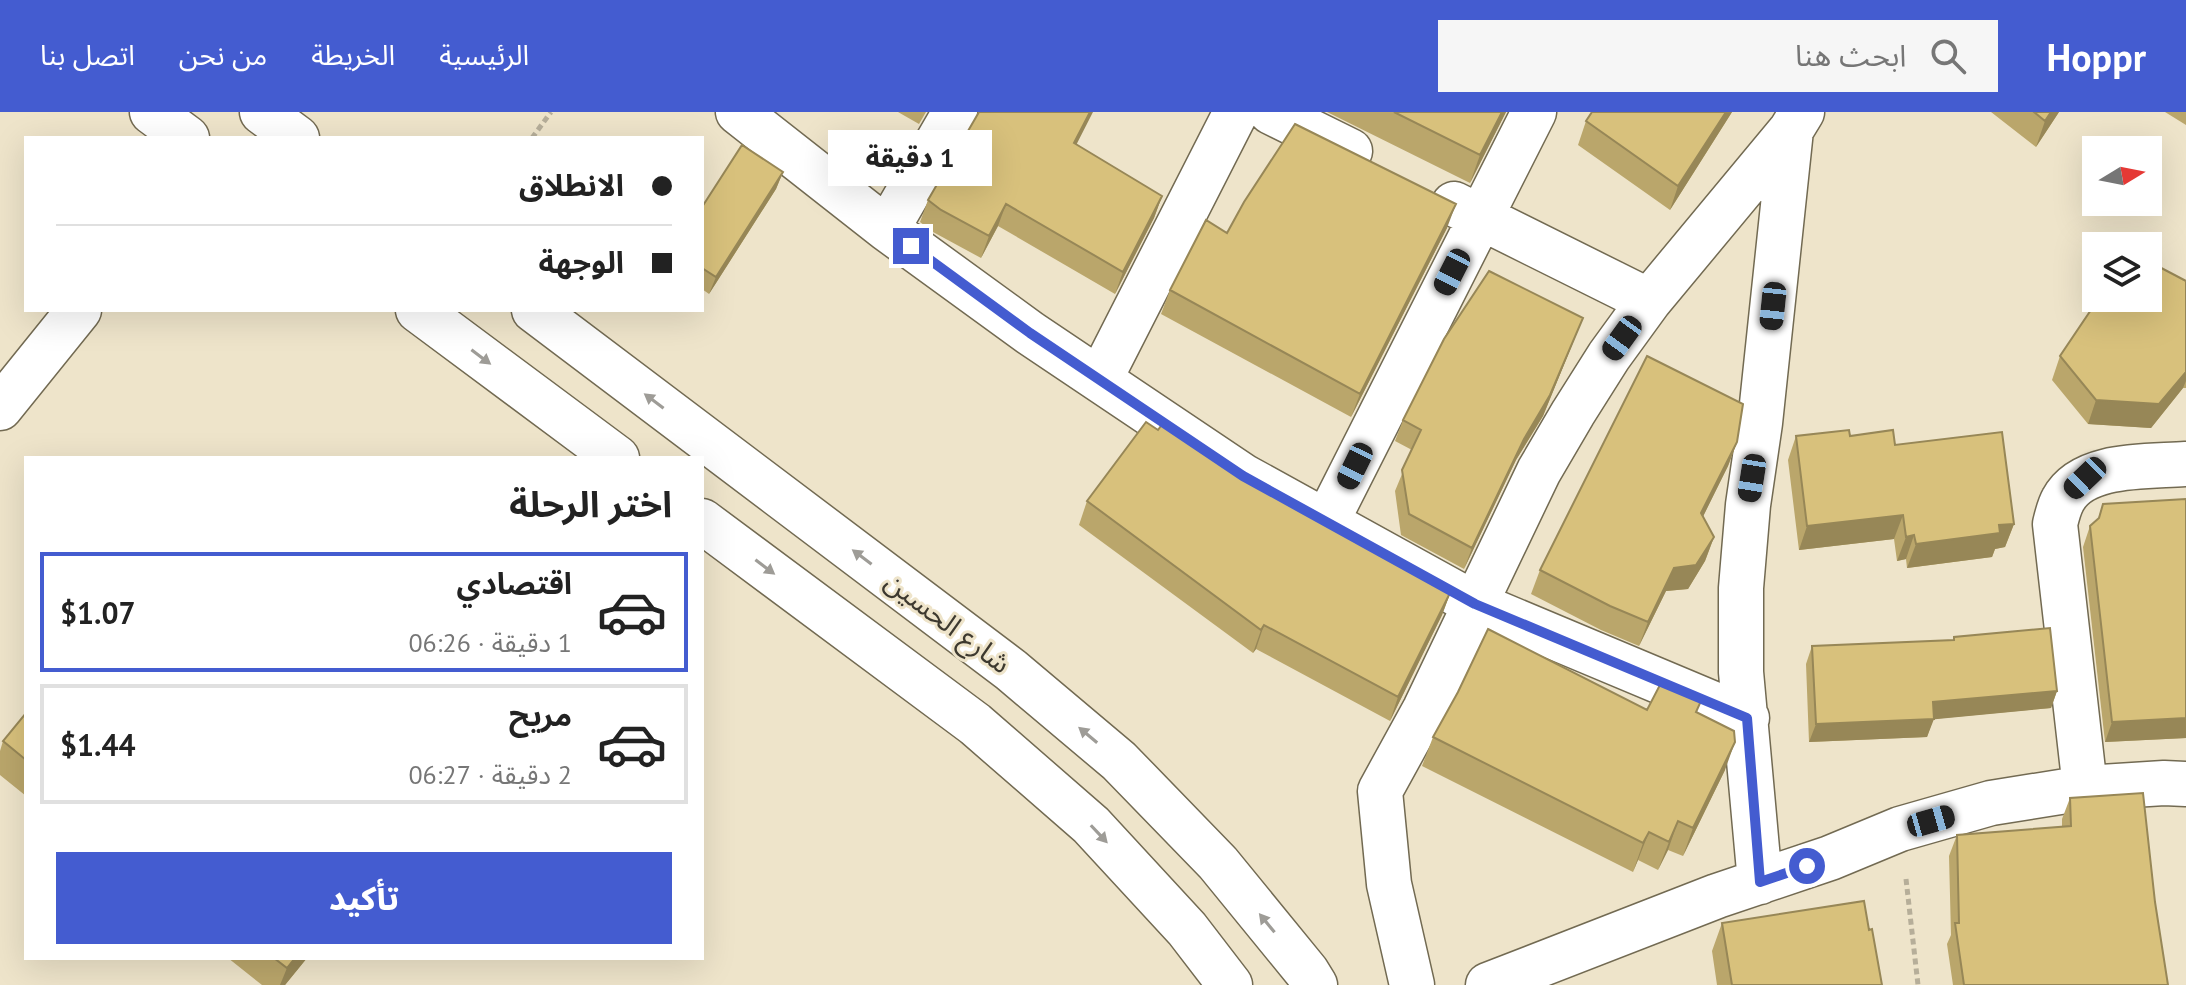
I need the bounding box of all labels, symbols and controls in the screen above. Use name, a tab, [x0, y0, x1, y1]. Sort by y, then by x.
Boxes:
search box	[1438, 20, 1998, 92]
text: Hoppr	[2046, 32, 2146, 81]
icon: search	[1926, 34, 1970, 78]
text: ابحث هنا	[1795, 35, 1906, 74]
text: اتصل بنا	[40, 36, 135, 73]
text: من نحن	[179, 36, 267, 73]
text: الخريطة	[311, 36, 395, 73]
text: الرئيسية	[439, 36, 529, 73]
callout: 1 دقيقة	[829, 130, 993, 186]
north arrow	[2082, 136, 2162, 216]
map controls	[2082, 136, 2162, 312]
text: 1 دقيقة	[865, 141, 955, 174]
text: الانطلاق	[519, 165, 624, 204]
route end	[893, 228, 929, 264]
button: layers	[2082, 232, 2162, 312]
text: الوجهة	[539, 242, 624, 281]
car	[1430, 245, 1474, 299]
car	[1759, 281, 1787, 331]
car	[1598, 312, 1646, 364]
one-way arrow	[471, 348, 491, 364]
one-way arrow	[644, 393, 665, 409]
car	[1334, 439, 1376, 493]
car	[1736, 452, 1768, 504]
car	[2059, 453, 2111, 503]
text: اختر الرحلة	[509, 480, 672, 527]
one-way arrow	[852, 550, 872, 566]
one-way arrow	[754, 559, 775, 575]
street label: شارع الحسين	[876, 562, 1019, 683]
text: اقتصادي	[457, 563, 572, 602]
icon: car	[596, 576, 668, 648]
text: $1.07	[60, 593, 135, 632]
text: 1 دقيقة · 06:26	[408, 626, 572, 659]
text: مريح	[509, 695, 572, 734]
icon: car	[596, 708, 668, 780]
text: $1.44	[60, 725, 135, 764]
one-way arrow	[1079, 727, 1099, 744]
text: 2 دقيقة · 06:27	[408, 758, 572, 791]
car	[1905, 803, 1957, 839]
one-way arrow	[1089, 824, 1108, 843]
route start	[1789, 848, 1825, 884]
button: تأكيد	[56, 852, 672, 944]
one-way arrow	[1259, 913, 1276, 933]

